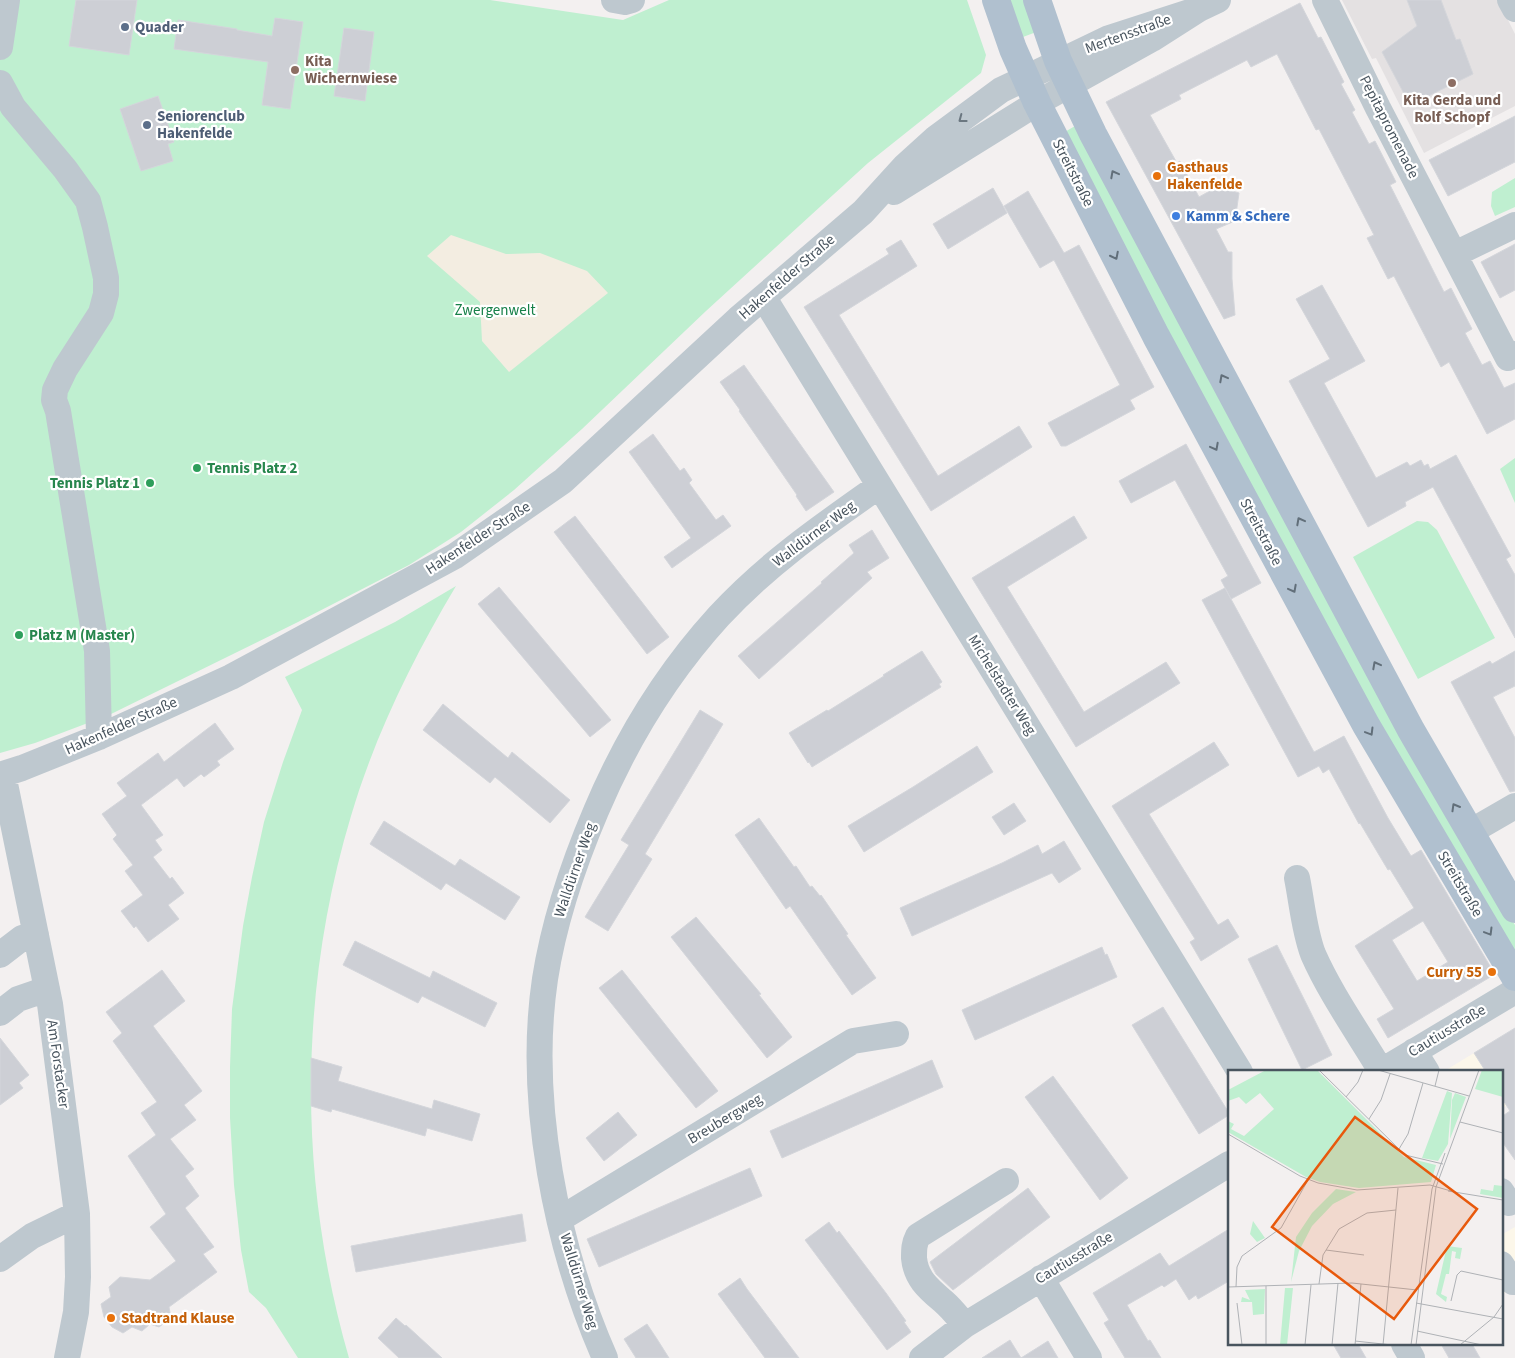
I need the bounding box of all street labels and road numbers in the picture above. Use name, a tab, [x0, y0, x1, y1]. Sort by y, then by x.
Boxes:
street label: Mertensstraße	[1082, 9, 1174, 59]
street label: Pepitapromenade	[1354, 72, 1424, 182]
street label: Streitstraße	[1047, 136, 1099, 210]
street label: Hakenfelder Straße	[735, 229, 839, 325]
street label: Streitstraße	[1235, 495, 1287, 569]
street label: Hakenfelder Straße	[422, 496, 534, 580]
street label: Walldürner Weg	[768, 496, 860, 572]
street label: Michelstadter Weg	[963, 631, 1042, 740]
street label: Hakenfelder Straße	[62, 692, 180, 760]
street label: Walldürner Weg	[549, 819, 601, 920]
street label: Streitstraße	[1432, 847, 1488, 921]
street label: Cautiusstraße	[1404, 1000, 1490, 1062]
street label: Am Forstacker	[41, 1018, 75, 1110]
street label: Breubergweg	[684, 1088, 767, 1149]
street label: Cautiusstraße	[1031, 1227, 1117, 1289]
street label: Walldürner Weg	[554, 1231, 604, 1332]

